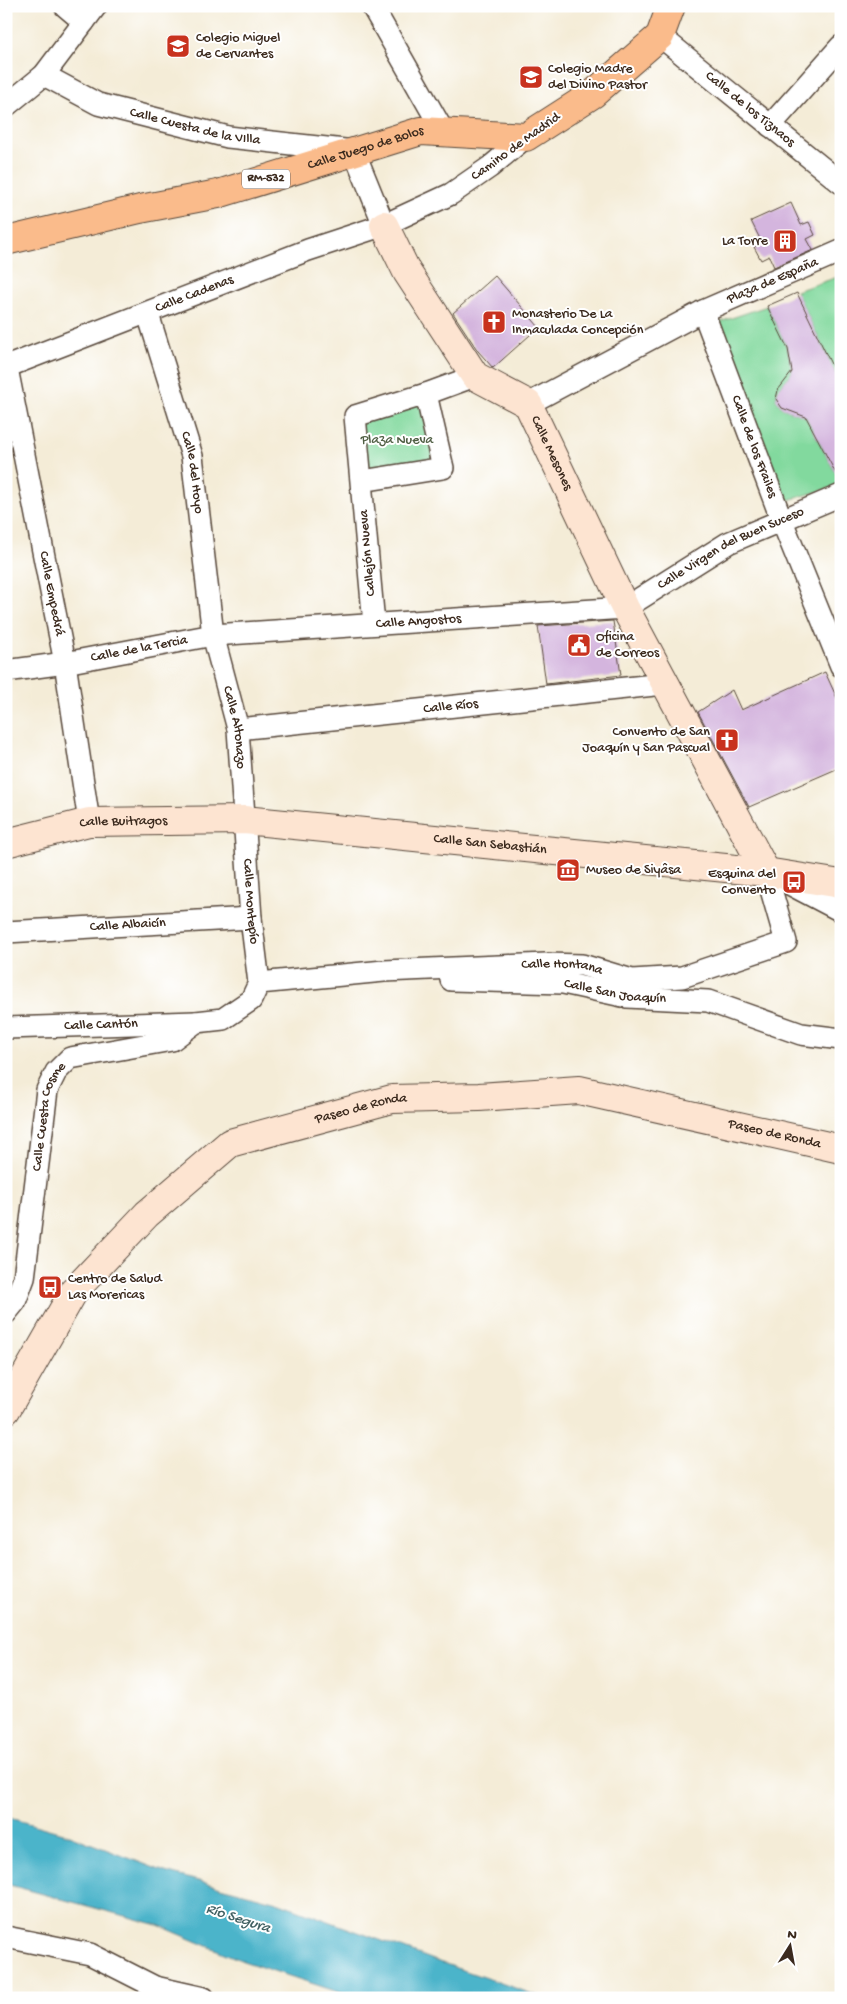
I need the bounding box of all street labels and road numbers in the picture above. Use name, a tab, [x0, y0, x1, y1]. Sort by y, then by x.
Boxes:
street label: Calle de los Tiznaos	[702, 67, 799, 151]
street label: Calle Cuesta de la VIlla	[128, 104, 262, 149]
street label: Camino de Madrid	[468, 108, 565, 185]
street label: Calle Juego de Bolos	[306, 122, 425, 174]
road number: RM-532	[242, 170, 290, 188]
street label: Plaza de España	[723, 253, 822, 308]
street label: Calle Cadenas	[153, 271, 237, 317]
street label: Calle de los Frailes	[727, 393, 781, 501]
street label: Calle Mesones	[526, 413, 577, 494]
street label: Calle del Hoyo	[176, 429, 207, 515]
street label: Calle Virgen del Buen Suceso	[654, 503, 807, 594]
street label: Callejón Nueva	[356, 508, 380, 597]
street label: Calle Empedrá	[35, 550, 68, 639]
street label: Calle Angostos	[375, 610, 463, 633]
street label: Calle de la Tercia	[89, 631, 190, 666]
street label: Calle Altonazo	[218, 684, 249, 770]
street label: Calle Ríos	[423, 695, 480, 718]
street label: Calle Buitragos	[78, 812, 168, 833]
street label: Calle San Sebastián	[433, 830, 548, 859]
street label: Calle Montepío	[238, 858, 263, 945]
street label: Calle Albaicín	[89, 914, 167, 936]
street label: Calle Hontana	[521, 955, 606, 980]
street label: Calle San Joaquín	[562, 975, 667, 1007]
street label: Calle Cantón	[64, 1015, 138, 1035]
street label: Calle Cuesta Cosme	[29, 1058, 70, 1172]
street label: Paseo de Ronda	[312, 1090, 408, 1128]
street label: Paseo de Ronda	[726, 1115, 824, 1153]

